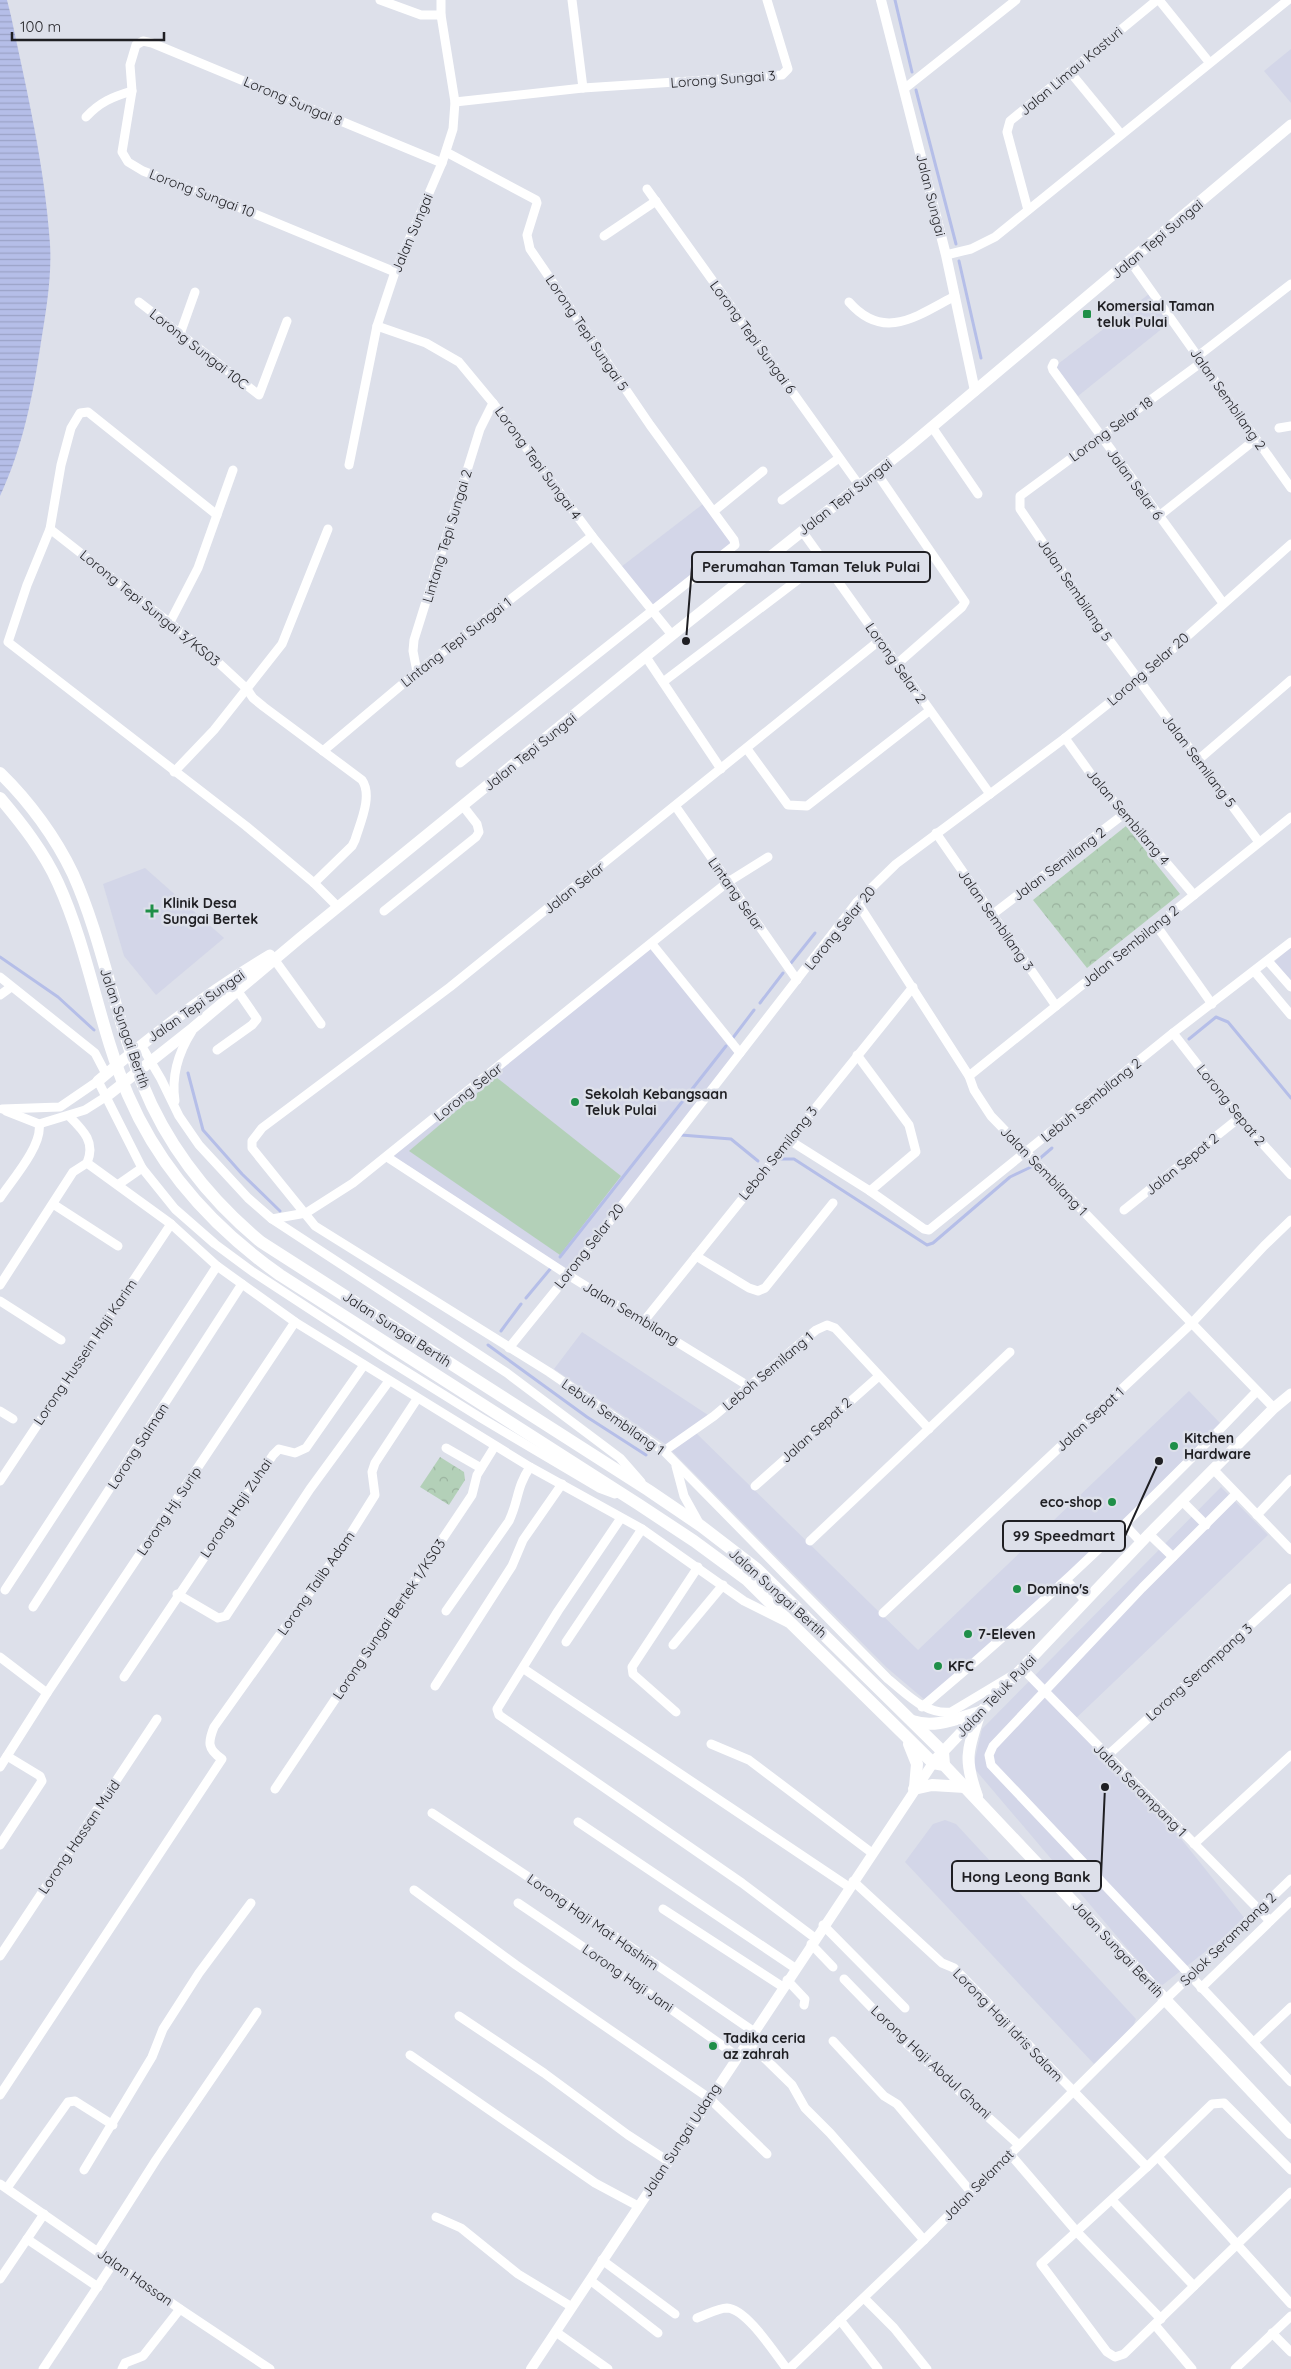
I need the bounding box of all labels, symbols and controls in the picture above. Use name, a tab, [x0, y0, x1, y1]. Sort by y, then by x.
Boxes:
scale bar	[12, 10, 165, 42]
text: 100 m	[20, 17, 61, 36]
street label: Jalan Limau Kasturi	[1016, 23, 1126, 119]
street label: Lorong Sungai 3	[670, 66, 776, 92]
street label: Lorong Sungai 8	[241, 72, 345, 130]
street label: Jalan Sungai	[912, 152, 950, 238]
street label: Lorong Sungai 10	[147, 165, 257, 221]
street label: Jalan Sungai	[387, 191, 437, 275]
street label: Jalan Tepi Sungai	[1107, 195, 1207, 283]
street label: Lorong Tepi Sungai 5	[542, 272, 632, 394]
street label: Lorong Tepi Sungai 6	[706, 277, 800, 397]
place label: Komersial Taman teluk Pulai	[1097, 297, 1215, 331]
street label: Lorong Sungai 10C	[146, 305, 252, 393]
marker: Komersial Taman teluk Pulai	[1081, 308, 1093, 320]
street label: Jalan Sembilang 2	[1186, 345, 1270, 454]
street label: Lorong Selar 18	[1065, 392, 1157, 466]
street label: Lorong Tepi Sungai 4	[491, 403, 585, 523]
street label: Jalan Selar 6	[1103, 445, 1167, 524]
street label: Jalan Tepi Sungai	[794, 455, 896, 539]
street label: Lintang Tepi Sungai 2	[418, 467, 476, 605]
street label: Jalan Sembilang 5	[1034, 535, 1116, 645]
street label: Lorong Tepi Sungai 3/KS03	[76, 546, 224, 670]
callout: Perumahan Taman Teluk Pulai	[692, 552, 930, 582]
text: Perumahan Taman Teluk Pulai	[702, 557, 920, 576]
street label: Lintang Tepi Sungai 1	[397, 593, 515, 691]
street label: Lorong Selar 2	[862, 619, 931, 707]
street label: Lorong Selar 20	[1103, 628, 1193, 710]
street label: Jalan Tepi Sungai	[480, 709, 580, 795]
street label: Jalan Semilang 5	[1158, 711, 1240, 811]
street label: Jalan Sembilang 4	[1083, 765, 1173, 869]
street label: Jalan Semilang 2	[1009, 823, 1109, 905]
street label: Lintang Selar	[704, 854, 768, 935]
street label: Jalan Selar	[540, 858, 608, 918]
street label: Jalan Sembilang 3	[954, 866, 1038, 974]
street label: Lorong Selar 20	[801, 882, 879, 974]
place label: Klinik Desa Sungai Bertek	[163, 894, 258, 928]
street label: Jalan Sembilang 2	[1078, 901, 1183, 991]
marker: Klinik Desa Sungai Bertek	[145, 904, 159, 918]
street label: Jalan Sungai Bertih	[96, 965, 154, 1091]
street label: Jalan Tepi Sungai	[144, 966, 248, 1046]
street label: Lebuh Sembilang 2	[1037, 1054, 1145, 1146]
street label: Lorong Selar	[430, 1059, 506, 1125]
street label: Lorong Sepat 2	[1193, 1061, 1269, 1149]
place label: Sekolah Kebangsaan Teluk Pulai	[585, 1085, 728, 1119]
marker: Sekolah Kebangsaan Teluk Pulai	[569, 1096, 581, 1108]
street label: Leboh Semilang 3	[735, 1103, 821, 1203]
street label: Jalan Sembilang 1	[997, 1122, 1091, 1220]
street label: Jalan Sepat 2	[1142, 1129, 1223, 1199]
street label: Lorong Selar 20	[550, 1200, 628, 1292]
street label: Lorong Hussein Haji Karim	[29, 1276, 141, 1428]
street label: Jalan Sembilang	[580, 1277, 682, 1349]
street label: Jalan Sungai Bertih	[339, 1287, 455, 1371]
street label: Leboh Semilang 1	[719, 1328, 817, 1414]
street label: Lebuh Sembilang 1	[558, 1375, 668, 1459]
street label: Jalan Sepat 1	[1052, 1383, 1128, 1455]
street label: Jalan Sepat 2	[777, 1393, 855, 1467]
street label: Lorong Salman	[103, 1400, 173, 1492]
place label: Kitchen Hardware	[1184, 1429, 1251, 1463]
marker: Kitchen Hardware	[1168, 1440, 1180, 1452]
street label: Lorong Haji Zuhai	[196, 1455, 276, 1561]
street label: Lorong Hj. Surip	[133, 1463, 205, 1559]
place label: eco-shop	[1040, 1493, 1102, 1511]
marker: eco-shop	[1106, 1496, 1118, 1508]
callout: 99 Speedmart	[1003, 1521, 1125, 1551]
text: 99 Speedmart	[1013, 1526, 1115, 1545]
street label: Lorong Talib Adam	[273, 1527, 359, 1639]
street label: Lorong Sungai Bertek 1/KS03	[329, 1535, 449, 1703]
street label: Jalan Sungai Bertih	[725, 1544, 831, 1642]
place label: Domino's	[1027, 1580, 1089, 1598]
marker: Domino's	[1011, 1583, 1023, 1595]
street label: Lorong Serampang 3	[1142, 1619, 1256, 1725]
place label: 7-Eleven	[978, 1625, 1035, 1643]
marker: 7-Eleven	[962, 1628, 974, 1640]
street label: Jalan Teluk Pulai	[952, 1651, 1040, 1741]
place label: KFC	[948, 1657, 974, 1675]
marker: KFC	[932, 1660, 944, 1672]
street label: Jalan Serampang 1	[1089, 1739, 1191, 1841]
street label: Lorong Hassan Muid	[34, 1777, 124, 1897]
callout: Hong Leong Bank	[952, 1861, 1101, 1891]
text: Hong Leong Bank	[962, 1867, 1090, 1886]
street label: Lorong Haji Mat Hashim	[524, 1870, 662, 1974]
street label: Solok Serampang 2	[1176, 1888, 1280, 1990]
street label: Jalan Sungai Bertih	[1068, 1897, 1168, 2001]
street label: Lorong Haji Jani	[579, 1940, 677, 2016]
street label: Lorong Haji Idris Salam	[949, 1964, 1067, 2086]
street label: Lorong Haji Abdul Ghani	[867, 2002, 995, 2122]
place label: Tadika ceria az zahrah	[723, 2029, 806, 2063]
marker: Tadika ceria az zahrah	[707, 2040, 719, 2052]
street label: Jalan Sungai Udang	[638, 2080, 724, 2200]
street label: Jalan Selamat	[939, 2145, 1018, 2224]
street label: Jalan Hassan	[94, 2244, 176, 2310]

